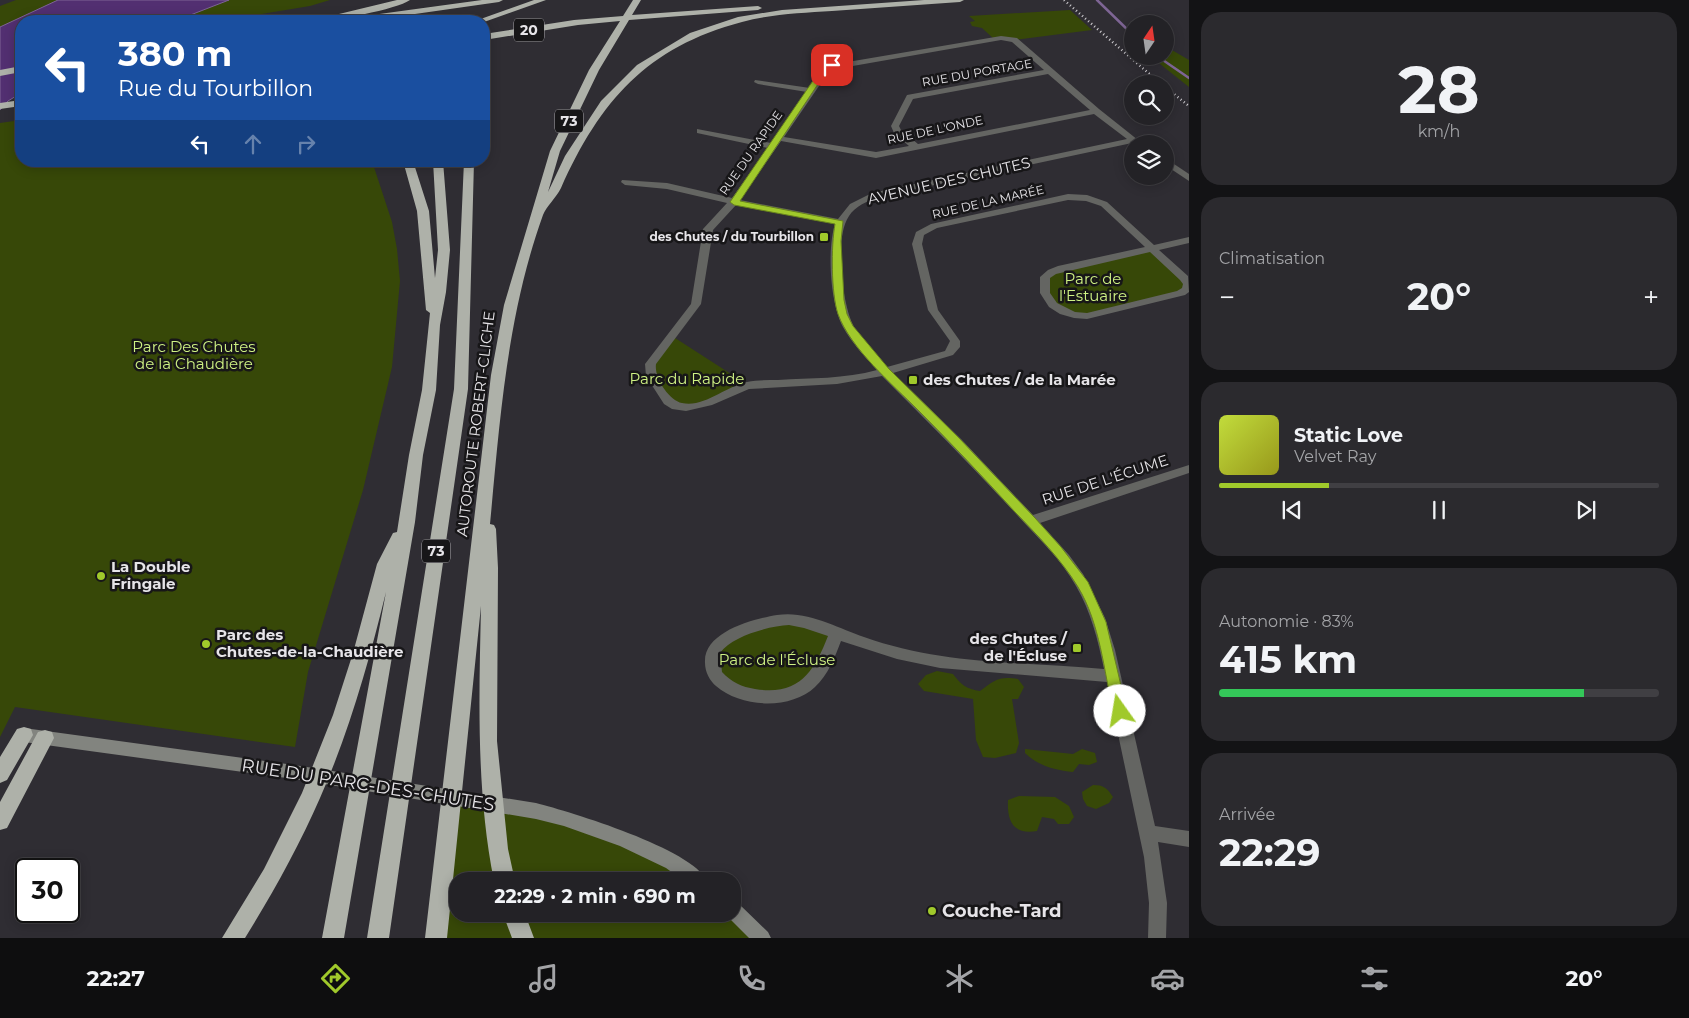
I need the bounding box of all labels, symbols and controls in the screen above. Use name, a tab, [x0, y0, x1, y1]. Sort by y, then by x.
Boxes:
north arrow	[1124, 15, 1174, 65]
map controls	[1124, 15, 1174, 185]
road number: 20	[514, 18, 544, 42]
text: 380 m	[118, 32, 232, 75]
icon: left	[35, 35, 100, 100]
pin	[811, 44, 853, 86]
text: 28	[1398, 50, 1480, 129]
icon: arrive	[818, 51, 846, 79]
street label: RUE DU PORTAGE	[921, 55, 1033, 90]
text: Rue du Tourbillon	[118, 75, 313, 102]
button: search	[1124, 75, 1174, 125]
street label: RUE DU RAPIDE	[716, 108, 785, 198]
road number: 73	[555, 110, 583, 132]
street label: RUE DE L'ONDE	[886, 112, 984, 147]
text: km/h	[1418, 122, 1460, 141]
icon: left	[186, 130, 214, 158]
icon: ahead	[239, 130, 267, 158]
icon: right	[292, 130, 320, 158]
button: layers	[1124, 135, 1174, 185]
street label: AVENUE DES CHUTES	[866, 153, 1032, 208]
street label: RUE DE LA MARÉE	[931, 181, 1045, 222]
place label: des Chutes / du Tourbillon	[649, 229, 814, 244]
marker: des Chutes / du Tourbillon	[818, 231, 830, 243]
text: Climatisation	[1219, 249, 1325, 268]
park label: Parc de l'Estuaire	[1059, 269, 1127, 305]
text: 20°	[1407, 273, 1471, 320]
text: −	[1219, 280, 1235, 314]
text: +	[1643, 280, 1659, 314]
street label: AUTOROUTE ROBERT-CLICHE	[452, 310, 499, 538]
park label: Parc Des Chutes de la Chaudière	[132, 337, 256, 373]
park label: Parc du Rapide	[630, 369, 744, 388]
place label: des Chutes / de la Marée	[923, 370, 1116, 389]
marker: des Chutes / de la Marée	[907, 374, 919, 386]
text: Static Love	[1294, 424, 1403, 447]
text: Velvet Ray	[1294, 447, 1376, 466]
street label: RUE DE L'ÉCUME	[1039, 450, 1170, 509]
icon: previous	[1278, 496, 1306, 524]
icon: pause	[1425, 496, 1453, 524]
icon: next	[1572, 496, 1600, 524]
road number: 73	[422, 540, 450, 562]
place label: La Double Fringale	[111, 557, 190, 593]
marker: La Double Fringale	[95, 570, 107, 582]
text: Autonomie · 83%	[1219, 612, 1354, 631]
place label: Parc des Chutes-de-la-Chaudière	[216, 625, 404, 661]
place label: des Chutes / de l'Écluse	[970, 629, 1068, 665]
text: 415 km	[1219, 636, 1357, 683]
marker: Parc des Chutes-de-la-Chaudière	[200, 638, 212, 650]
marker: des Chutes / de l'Écluse	[1071, 642, 1083, 654]
park label: Parc de l'Écluse	[719, 650, 835, 669]
position arrow	[1093, 684, 1145, 736]
street label: RUE DU PARC-DES-CHUTES	[240, 754, 496, 816]
text: Arrivée	[1219, 805, 1275, 824]
text: 22:29	[1219, 829, 1320, 876]
speed limit sign: 30	[15, 858, 80, 923]
text: 22:29 · 2 min · 690 m	[494, 885, 696, 908]
place label: Couche-Tard	[942, 900, 1062, 922]
marker: Couche-Tard	[926, 905, 938, 917]
icon: directions	[318, 961, 353, 996]
icon: music	[526, 961, 561, 996]
icon: phone	[734, 961, 769, 996]
icon: climate	[942, 961, 977, 996]
icon: car	[1150, 961, 1185, 996]
icon: filters	[1357, 961, 1392, 996]
text: 22:27	[86, 965, 145, 992]
text: 20°	[1565, 965, 1603, 992]

